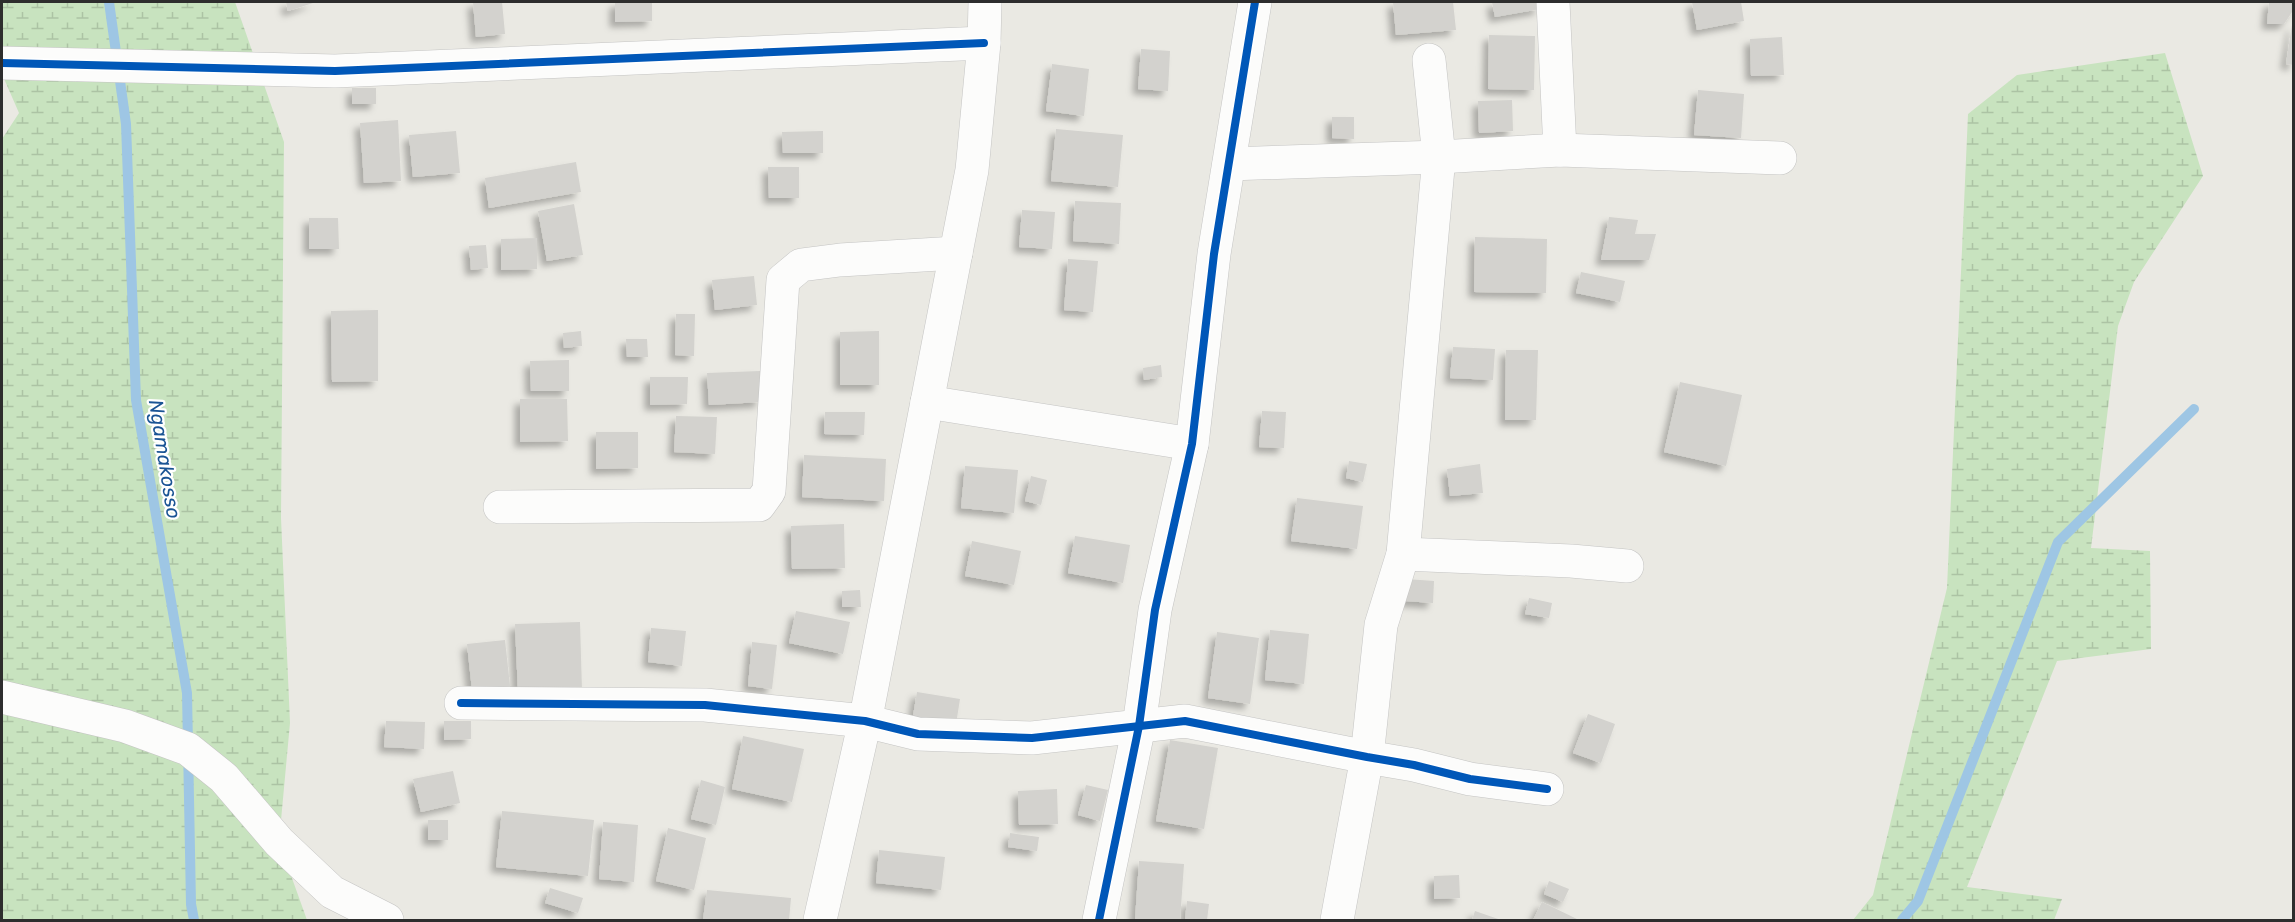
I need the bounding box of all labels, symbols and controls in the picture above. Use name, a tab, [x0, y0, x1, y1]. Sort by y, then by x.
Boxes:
water label: Ngamakosso	[144, 398, 186, 520]

